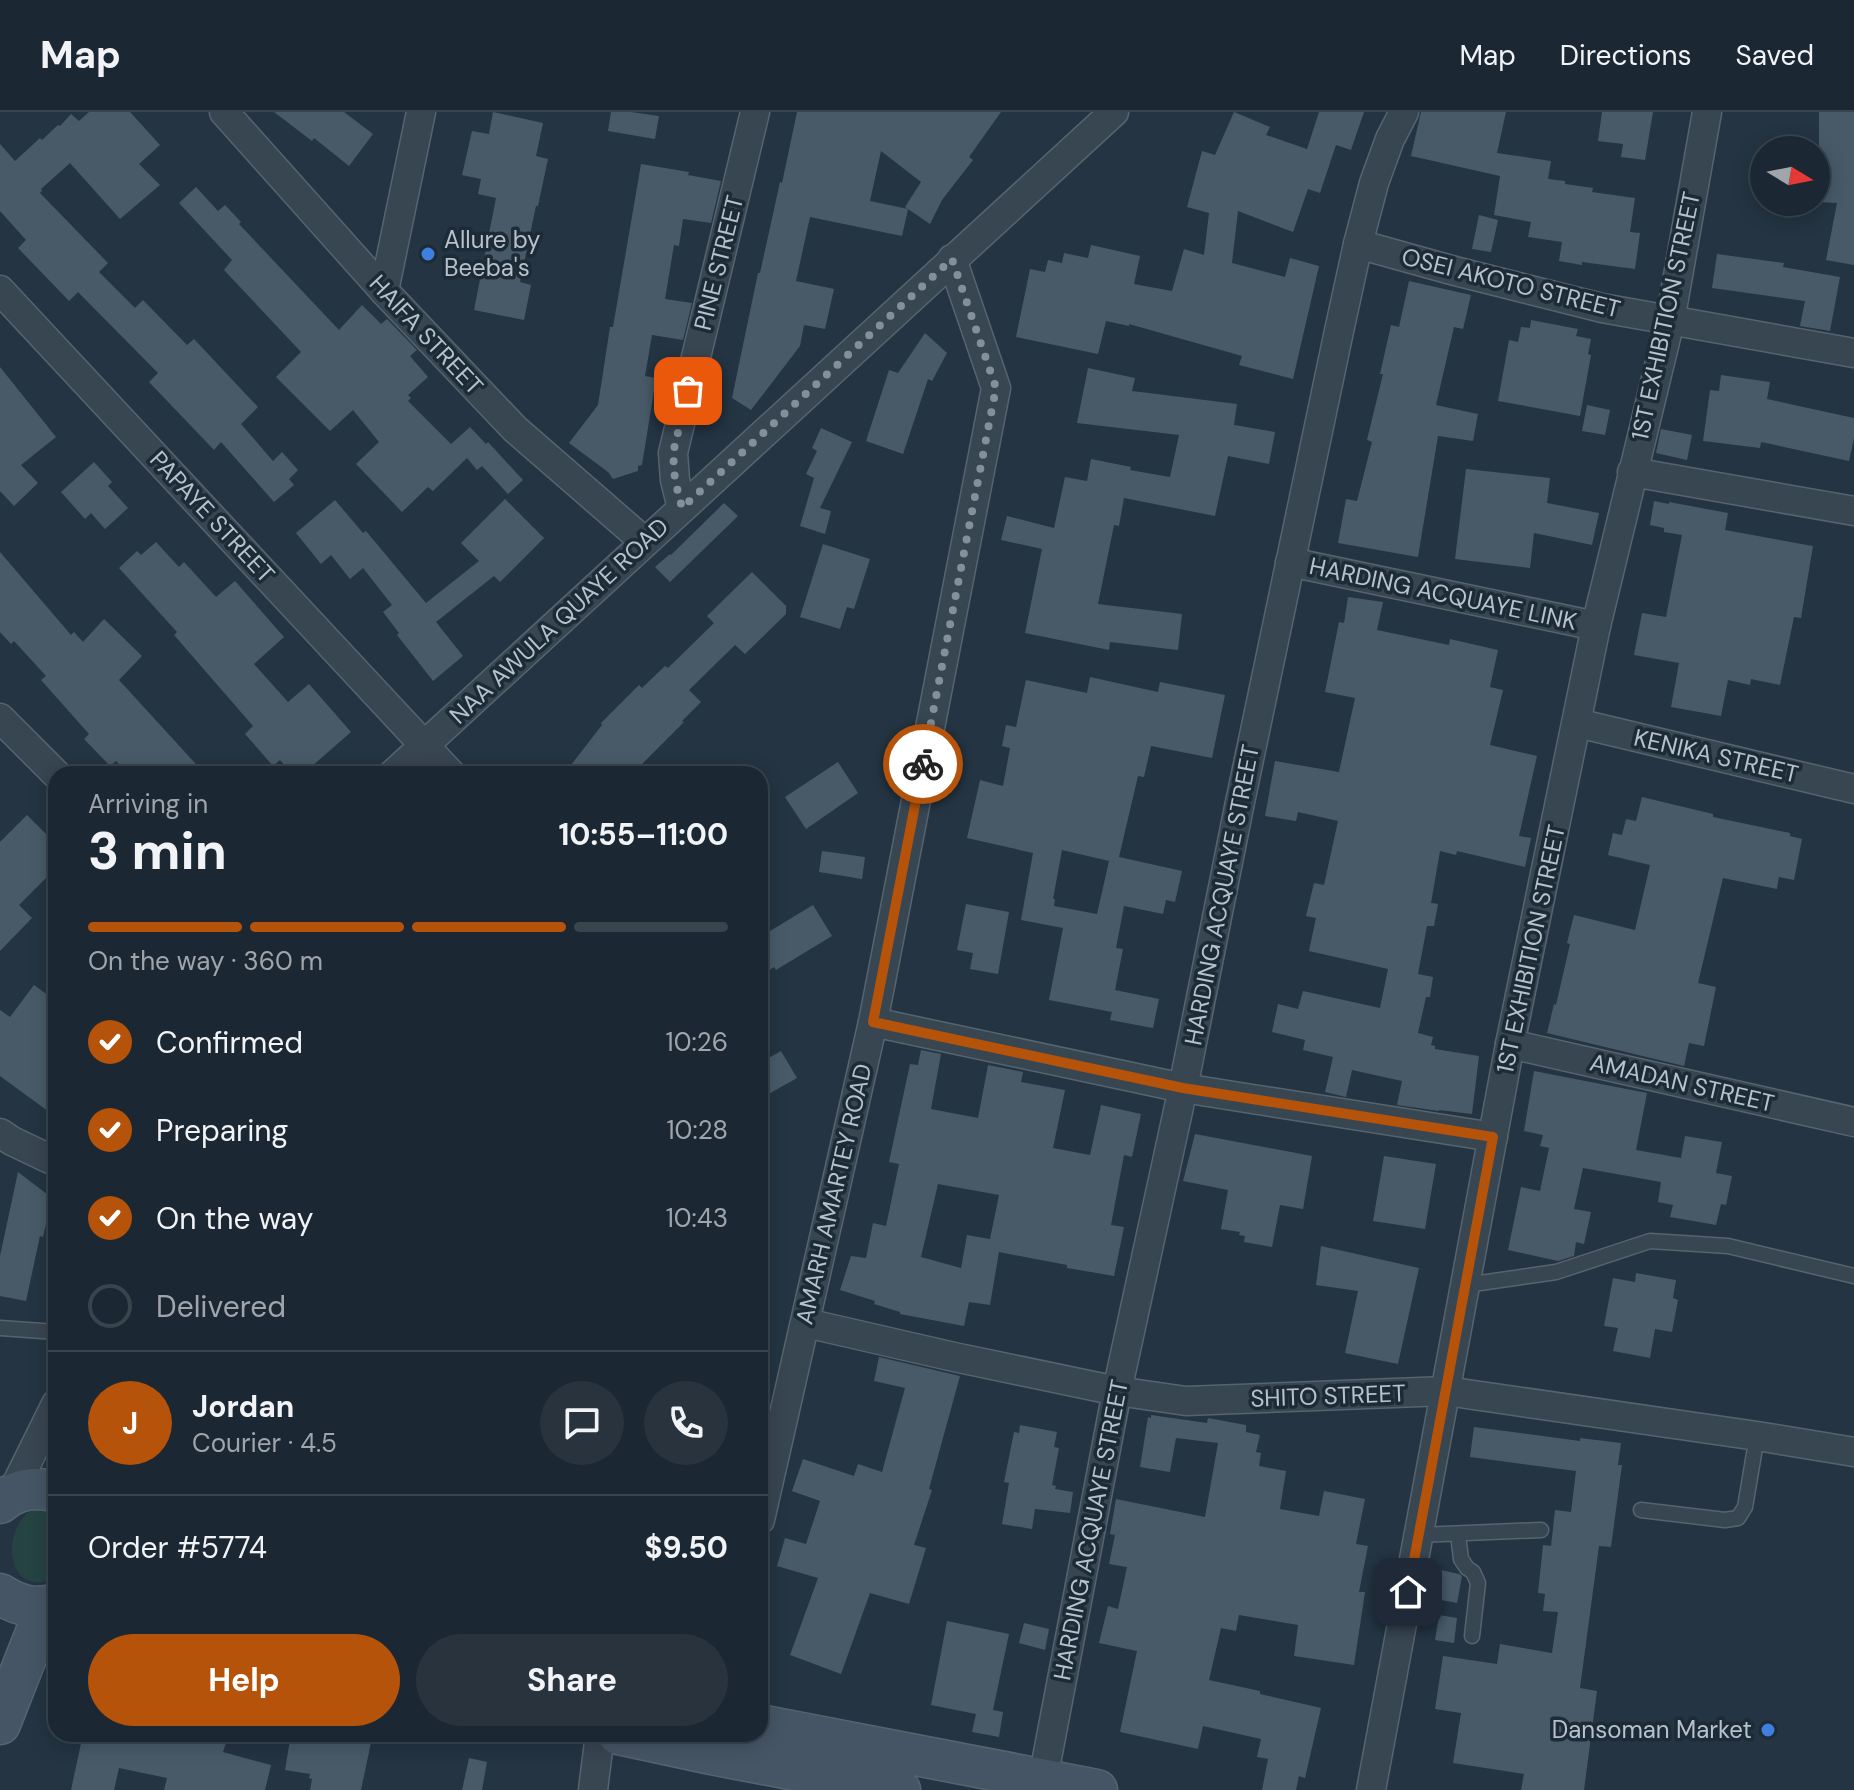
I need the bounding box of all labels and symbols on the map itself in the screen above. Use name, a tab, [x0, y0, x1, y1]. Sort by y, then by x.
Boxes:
north arrow	[1750, 136, 1830, 216]
street label: 1ST EXHIBITION STREET	[1624, 189, 1707, 443]
street label: PINE STREET	[687, 192, 750, 334]
place label: Allure by Beeba's	[444, 224, 540, 283]
street label: OSEI AKOTO STREET	[1399, 240, 1624, 325]
marker: Allure by Beeba's	[419, 245, 437, 263]
street label: HAIFA STREET	[363, 268, 490, 401]
pin	[654, 357, 722, 425]
street label: PAPAYE STREET	[143, 444, 281, 589]
street label: NAA AWULA QUAYE ROAD	[443, 511, 675, 730]
street label: HARDING ACQUAYE LINK	[1307, 550, 1580, 637]
street label: KENIKA STREET	[1631, 722, 1801, 790]
courier	[883, 724, 963, 804]
street label: HARDING ACQUAYE STREET	[1177, 742, 1266, 1048]
street label: 1ST EXHIBITION STREET	[1489, 822, 1572, 1076]
street label: AMADAN STREET	[1587, 1046, 1777, 1119]
street label: AMARH AMARTEY ROAD	[788, 1060, 879, 1327]
street label: HARDING ACQUAYE STREET	[1046, 1377, 1135, 1683]
street label: SHITO STREET	[1250, 1377, 1406, 1414]
pin	[1374, 1558, 1442, 1626]
place label: Dansoman Market	[1552, 1714, 1752, 1745]
marker: Dansoman Market	[1759, 1721, 1777, 1739]

